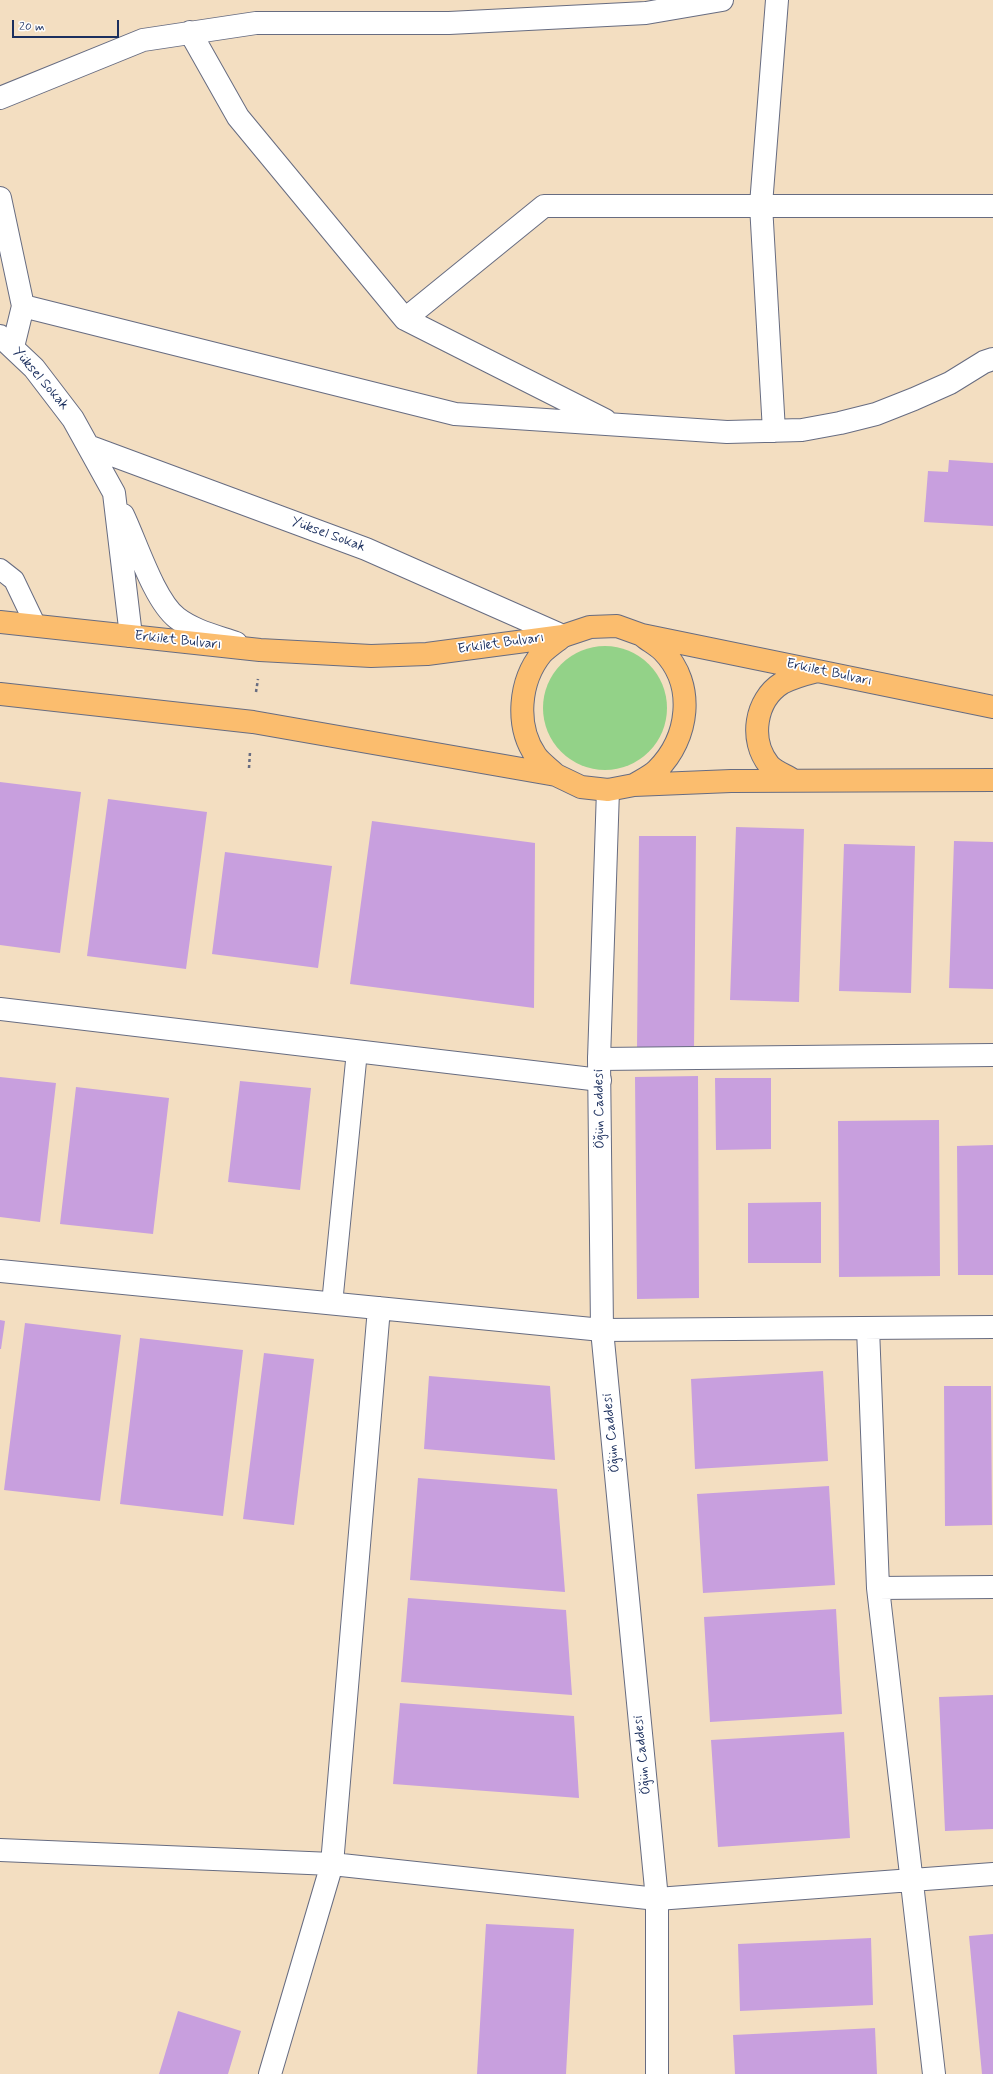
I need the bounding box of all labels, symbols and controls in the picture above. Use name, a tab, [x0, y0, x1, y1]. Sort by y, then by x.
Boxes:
scale bar	[14, 12, 121, 38]
text: 20 m	[19, 19, 45, 35]
street label: Yüksel Sokak	[8, 344, 72, 414]
street label: Yüksel Sokak	[289, 514, 367, 556]
street label: Erkilet Bulvarı	[134, 628, 222, 654]
street label: Erkilet Bulvarı	[457, 630, 545, 658]
street label: Erkilet Bulvarı	[785, 656, 873, 690]
street label: Öğün Caddesi	[591, 1069, 609, 1149]
street label: Öğün Caddesi	[599, 1392, 625, 1474]
street label: Öğün Caddesi	[630, 1714, 656, 1796]

